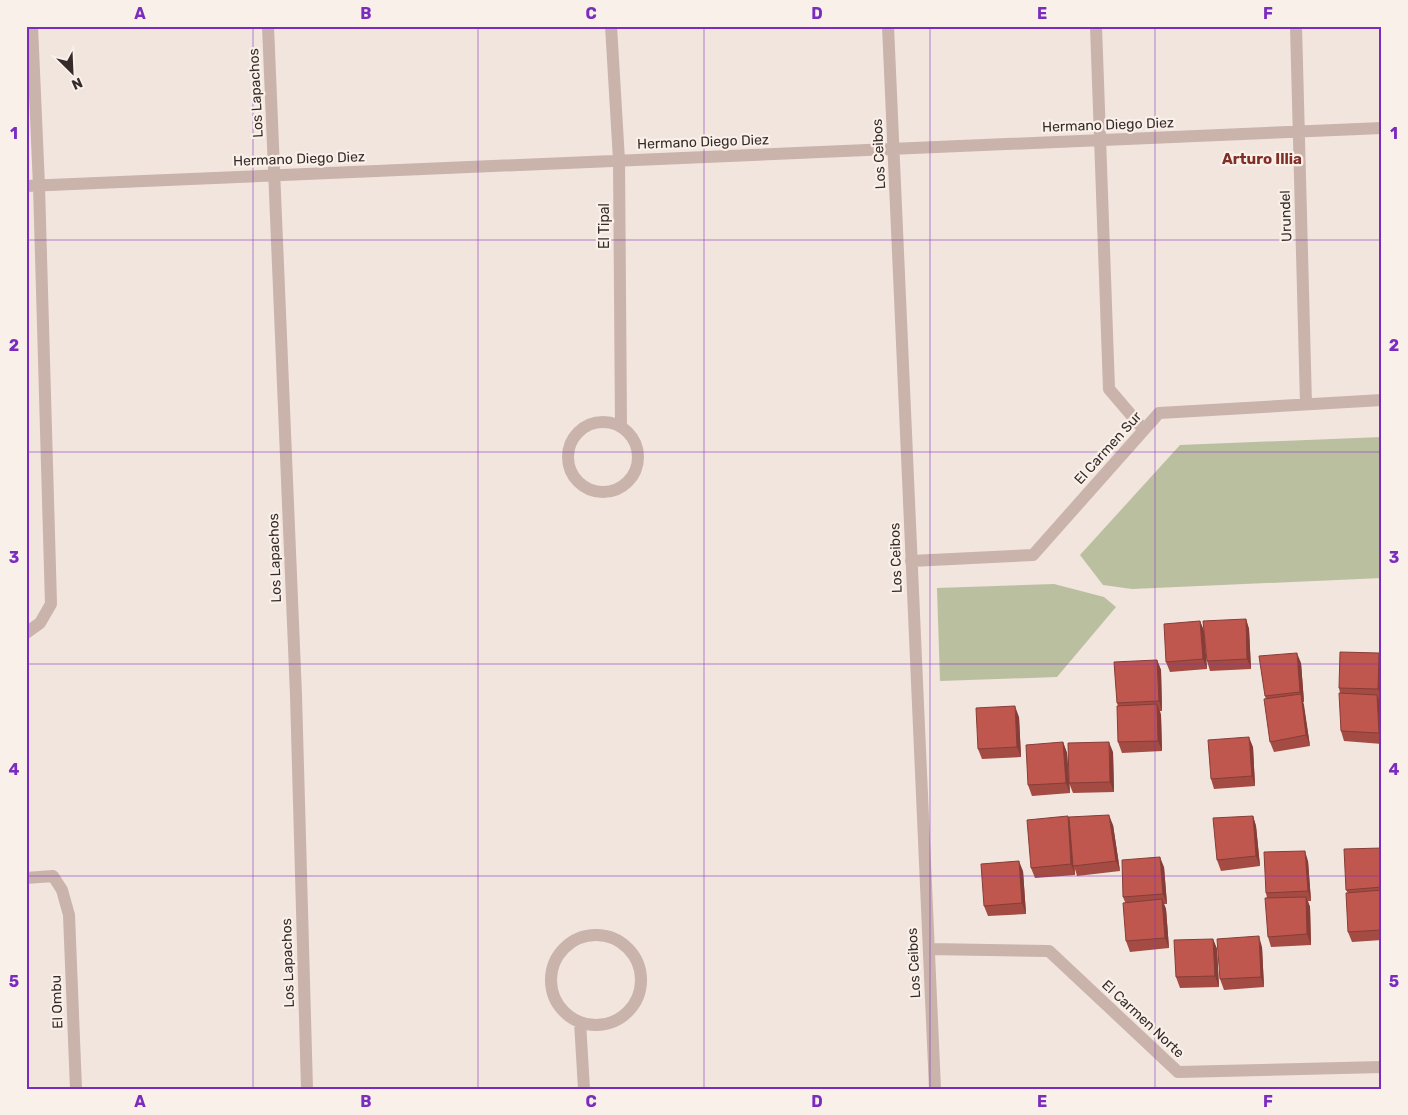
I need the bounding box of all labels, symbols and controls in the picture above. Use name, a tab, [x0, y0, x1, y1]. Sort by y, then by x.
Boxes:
text: A	[134, 4, 146, 23]
text: B	[360, 4, 372, 23]
text: C	[585, 4, 597, 23]
text: D	[811, 4, 823, 23]
text: E	[1037, 4, 1047, 23]
text: F	[1263, 4, 1273, 23]
north arrow	[48, 48, 98, 98]
street label: Los Lapachos	[245, 48, 267, 138]
text: N	[69, 74, 85, 93]
street label: Hermano Diego Diez	[1042, 114, 1174, 136]
street label: Los Ceibos	[869, 118, 889, 190]
text: 1	[10, 124, 18, 143]
text: 1	[1390, 124, 1398, 143]
street label: Hermano Diego Diez	[637, 131, 769, 153]
street label: Hermano Diego Diez	[233, 148, 365, 170]
district label: Arturo Illia	[1222, 150, 1302, 168]
street label: Urundel	[1277, 190, 1295, 242]
street label: El Tipal	[596, 203, 613, 249]
text: 2	[9, 336, 19, 355]
text: 2	[1389, 336, 1399, 355]
street label: El Carmen Sur	[1071, 407, 1146, 488]
street label: Los Lapachos	[265, 513, 285, 603]
street label: Los Ceibos	[886, 523, 906, 593]
text: 3	[9, 548, 19, 567]
text: 3	[1389, 548, 1399, 567]
text: 4	[9, 760, 20, 779]
text: 4	[1389, 760, 1400, 779]
street label: Los Lapachos	[278, 918, 298, 1008]
street label: Los Ceibos	[904, 927, 924, 999]
text: 5	[9, 972, 19, 991]
text: 5	[1389, 972, 1399, 991]
street label: El Ombu	[48, 975, 66, 1029]
street label: El Carmen Norte	[1098, 977, 1188, 1062]
text: A	[134, 1092, 146, 1111]
text: B	[360, 1092, 372, 1111]
text: C	[585, 1092, 597, 1111]
text: D	[811, 1092, 823, 1111]
text: E	[1037, 1092, 1047, 1111]
text: F	[1263, 1092, 1273, 1111]

